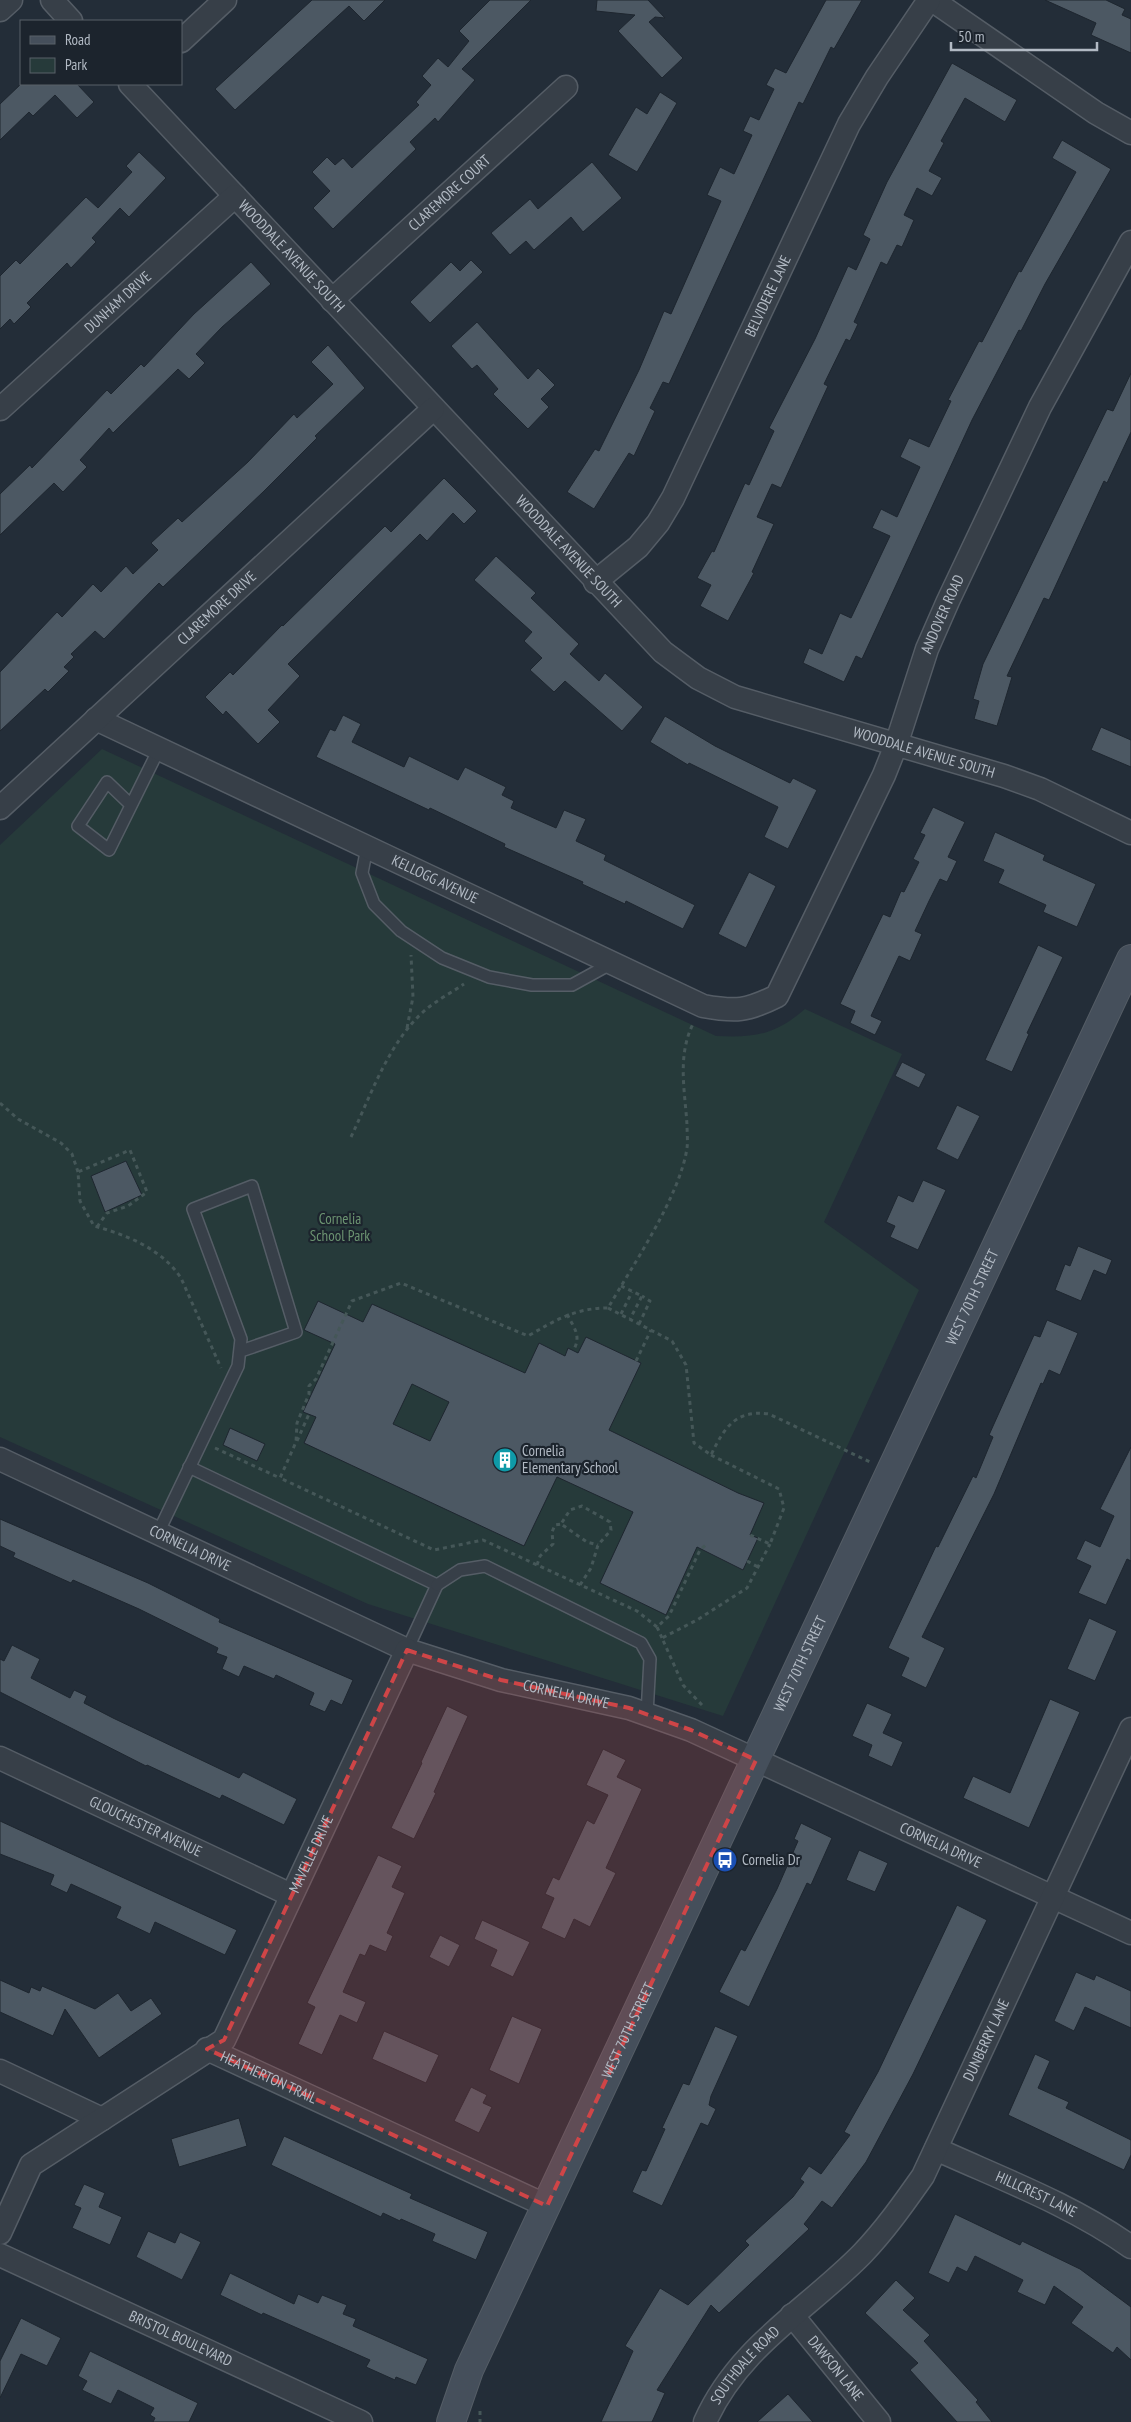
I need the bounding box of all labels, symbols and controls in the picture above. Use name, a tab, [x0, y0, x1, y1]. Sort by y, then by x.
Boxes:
legend	[20, 20, 182, 85]
scale bar	[951, 20, 1097, 52]
text: 50 m	[958, 27, 984, 46]
text: Road	[65, 30, 91, 49]
text: Park	[65, 55, 87, 74]
street label: CLAREMORE COURT	[404, 150, 494, 235]
street label: WOODDALE AVENUE SOUTH	[235, 196, 349, 316]
street label: BELVIDERE LANE	[740, 252, 795, 340]
street label: DUNHAM DRIVE	[80, 267, 155, 337]
street label: WOODDALE AVENUE SOUTH	[512, 491, 626, 611]
street label: CLAREMORE DRIVE	[173, 567, 260, 649]
street label: ANDOVER ROAD	[916, 571, 968, 656]
street label: WOODDALE AVENUE SOUTH	[851, 722, 997, 782]
street label: KELLOGG AVENUE	[389, 850, 482, 907]
park label: Cornelia School Park	[310, 1209, 370, 1245]
street label: WEST 70TH STREET	[941, 1246, 1003, 1348]
place label: Cornelia Elementary School	[522, 1441, 619, 1477]
building icon: Cornelia Elementary School	[492, 1447, 518, 1473]
street label: CORNELIA DRIVE	[146, 1520, 234, 1575]
street label: WEST 70TH STREET	[769, 1612, 831, 1715]
street label: CORNELIA DRIVE	[521, 1675, 611, 1712]
street label: GLOUCHESTER AVENUE	[87, 1792, 205, 1861]
street label: MAVELLE DRIVE	[284, 1812, 337, 1896]
street label: CORNELIA DRIVE	[897, 1818, 985, 1872]
bus stop icon: Cornelia Dr	[712, 1847, 738, 1873]
place label: Cornelia Dr	[742, 1850, 801, 1869]
street label: WEST 70TH STREET	[597, 1979, 659, 2081]
street label: DUNBERRY LANE	[959, 1996, 1013, 2084]
street label: HEATHERTON TRAIL	[218, 2047, 321, 2108]
street label: HILLCREST LANE	[993, 2167, 1080, 2221]
street label: BRISTOL BOULEVARD	[126, 2306, 236, 2370]
street label: SOUTHDALE ROAD	[706, 2322, 783, 2408]
street label: DAWSON LANE	[804, 2332, 868, 2405]

